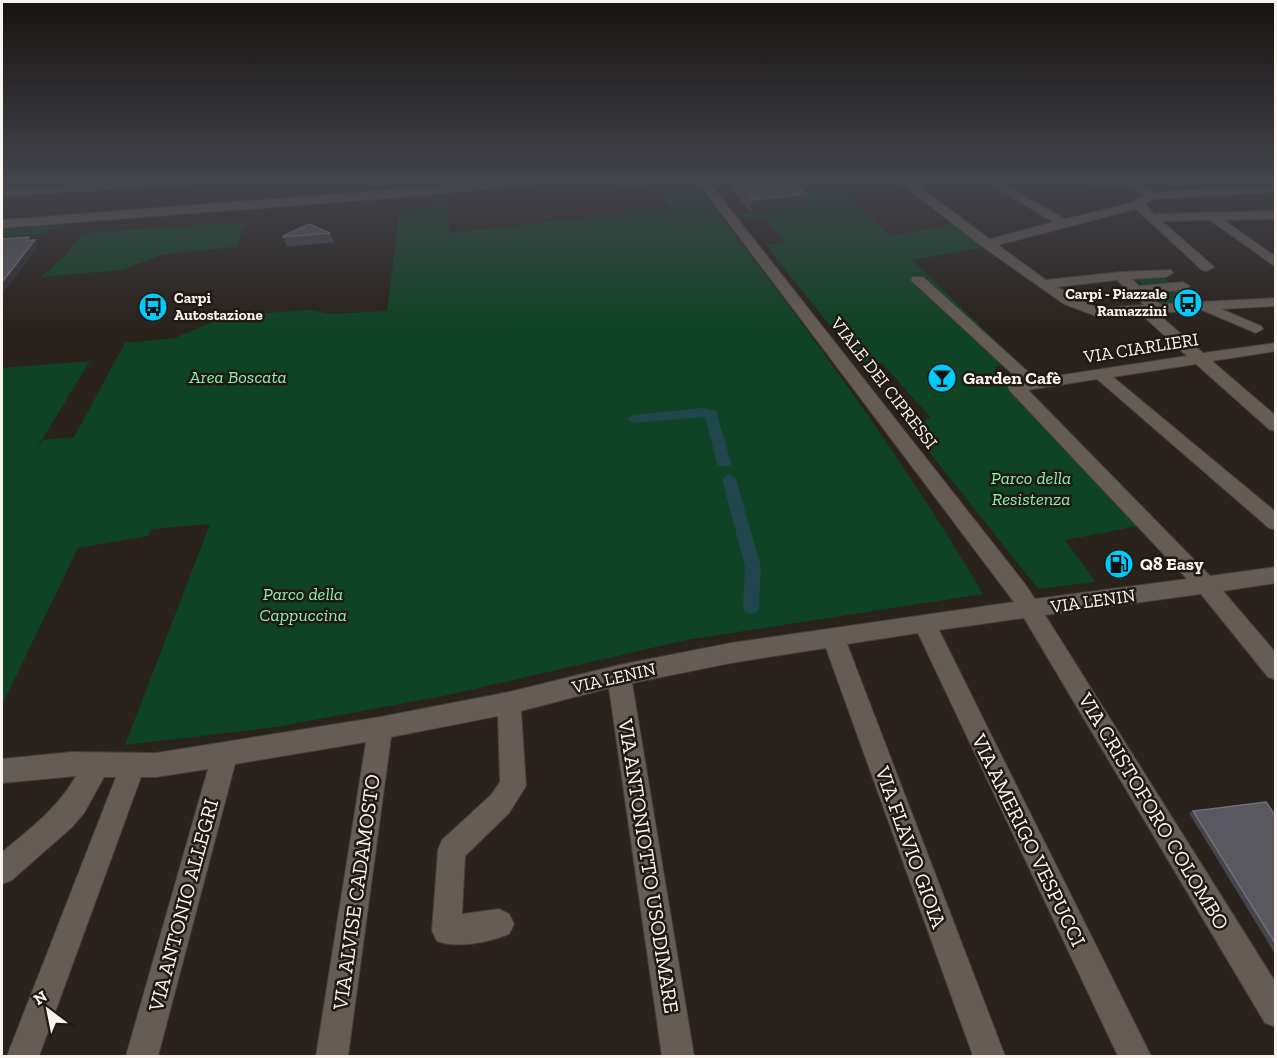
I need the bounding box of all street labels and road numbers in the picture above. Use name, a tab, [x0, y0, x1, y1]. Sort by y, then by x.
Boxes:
street label: VIALE DEI CIPRESSI	[825, 312, 942, 453]
street label: VIA CIARLIERI	[1081, 328, 1200, 368]
street label: VIA LENIN	[1048, 584, 1137, 618]
street label: VIA LENIN	[569, 658, 658, 699]
street label: VIA CRISTOFORO COLOMBO	[1073, 687, 1235, 934]
street label: VIA ANTONIOTTO USODIMARE	[613, 716, 685, 1015]
street label: VIA AMERIGO VESPUCCI	[966, 729, 1091, 950]
street label: VIA FLAVIO GIOIA	[870, 762, 952, 932]
street label: VIA ALVISE CADAMOSTO	[327, 773, 385, 1012]
street label: VIA ANTONIO ALLEGRI	[142, 796, 223, 1015]

